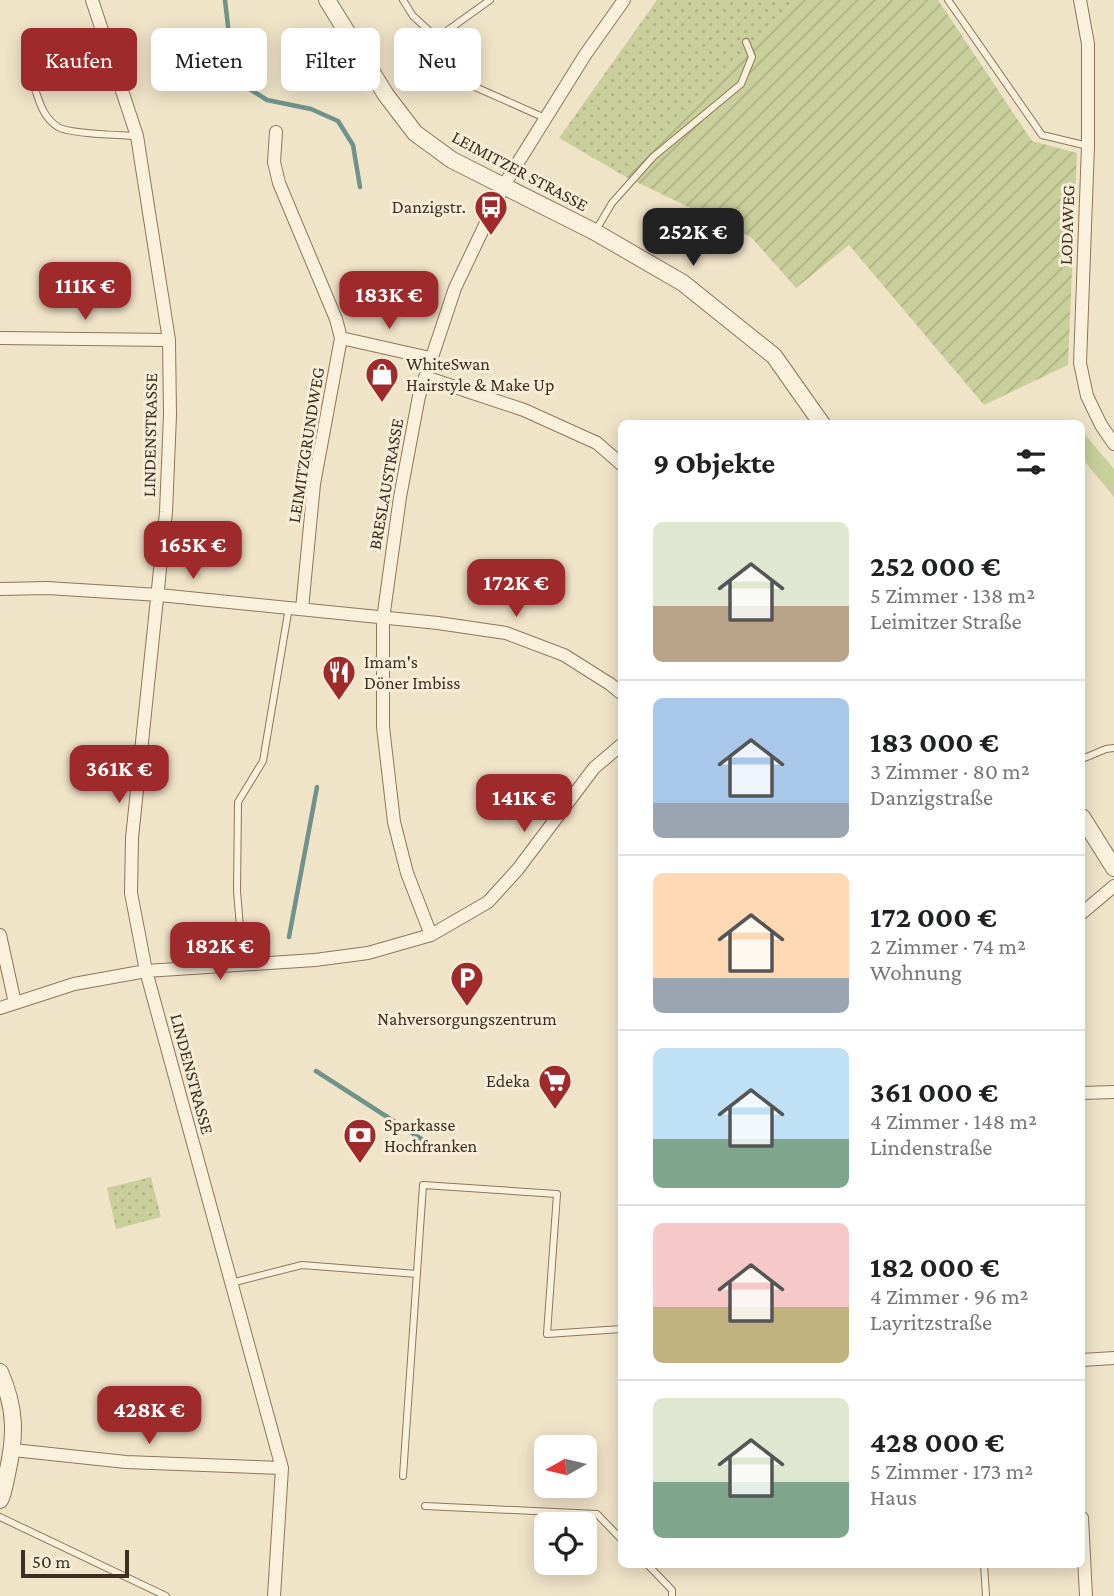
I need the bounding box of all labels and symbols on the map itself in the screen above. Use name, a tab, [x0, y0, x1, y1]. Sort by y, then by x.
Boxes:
street label: LEIMITZER STRASSE	[449, 127, 592, 215]
street label: LODAWEG	[1056, 184, 1078, 266]
bus stop icon: Danzigstr.	[472, 188, 510, 237]
place label: Danzigstr.	[392, 197, 466, 217]
pin: 252K €	[636, 208, 750, 268]
pin: 111K €	[28, 262, 142, 322]
pin: 183K €	[332, 272, 446, 331]
place label: WhiteSwan Hairstyle & Make Up	[406, 354, 554, 395]
shop icon: WhiteSwan Hairstyle & Make Up	[363, 355, 401, 404]
street label: LEIMITZGRUNDWEG	[284, 366, 328, 524]
street label: LINDENSTRASSE	[139, 373, 161, 497]
street label: BRESLAUSTRASSE	[365, 417, 407, 551]
pin: 165K €	[136, 522, 250, 581]
pin: 172K €	[459, 560, 573, 619]
place label: Imam's Döner Imbiss	[364, 652, 460, 693]
restaurant icon: Imam's Döner Imbiss	[320, 653, 358, 702]
pin: 361K €	[62, 746, 176, 805]
pin: 141K €	[467, 774, 581, 834]
pin: 182K €	[163, 922, 277, 982]
parking icon: Nahversorgungszentrum	[448, 959, 486, 1008]
place label: Nahversorgungszentrum	[377, 1009, 557, 1029]
street label: LINDENSTRASSE	[166, 1011, 218, 1137]
supermarket icon: Edeka	[536, 1062, 574, 1111]
place label: Edeka	[486, 1071, 530, 1091]
place label: Sparkasse Hochfranken	[384, 1115, 478, 1156]
bank icon: Sparkasse Hochfranken	[341, 1116, 379, 1165]
pin: 428K €	[92, 1386, 206, 1446]
north arrow	[534, 1435, 597, 1498]
scale bar	[21, 1547, 130, 1579]

